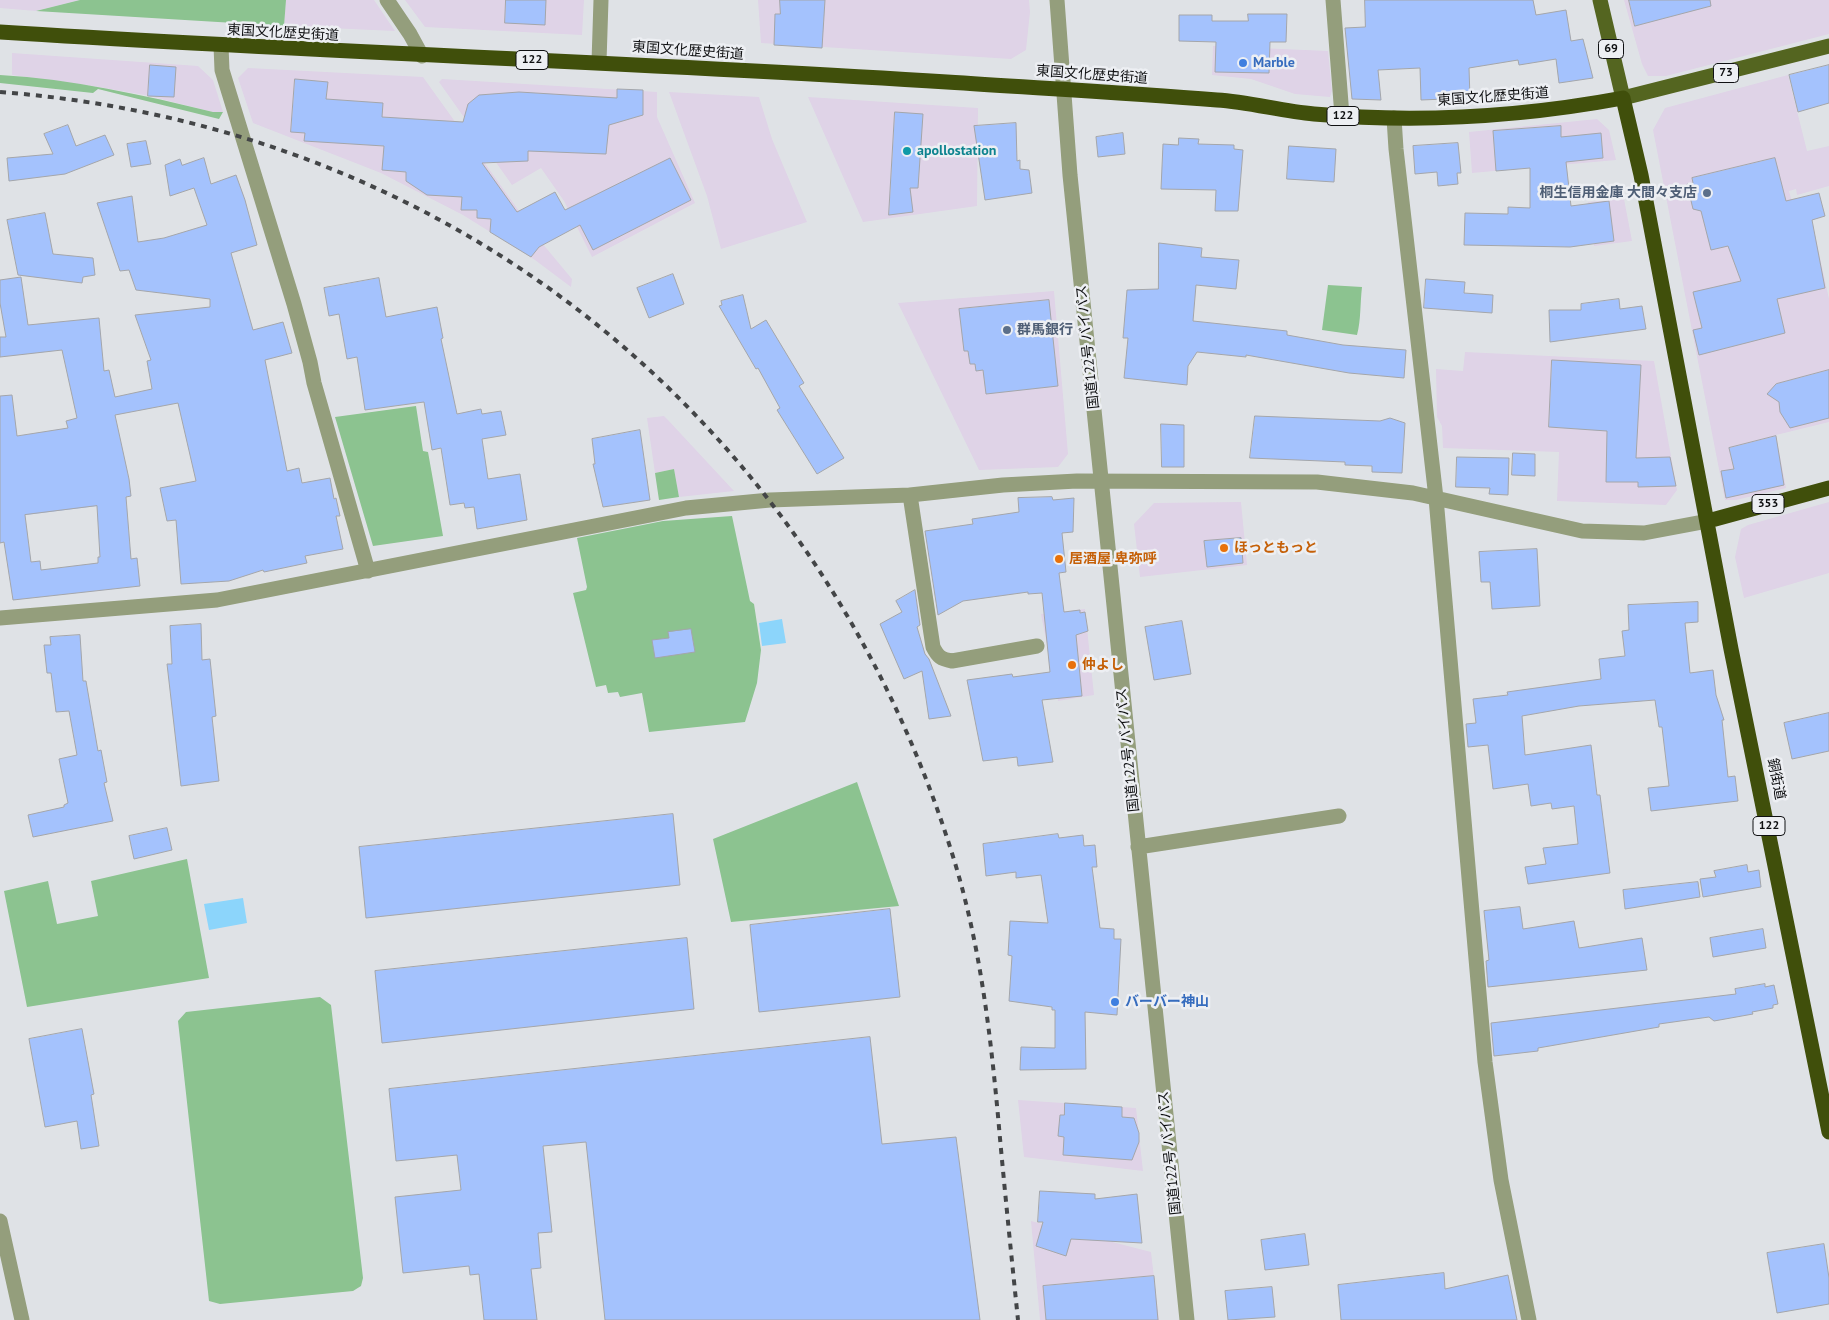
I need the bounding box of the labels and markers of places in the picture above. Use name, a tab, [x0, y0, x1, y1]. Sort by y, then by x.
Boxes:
place label: Marble	[1253, 55, 1295, 71]
marker: Marble	[1237, 57, 1249, 69]
place label: apollostation	[917, 143, 996, 159]
marker: apollostation	[901, 145, 913, 157]
place label: 桐生信用金庫 大間々支店	[1539, 185, 1697, 201]
marker: 桐生信用金庫 大間々支店	[1701, 187, 1713, 199]
place label: 群馬銀行	[1017, 322, 1073, 338]
marker: 群馬銀行	[1001, 324, 1013, 336]
place label: ほっともっと	[1234, 540, 1318, 556]
marker: ほっともっと	[1218, 542, 1230, 554]
place label: 居酒屋 卑弥呼	[1069, 551, 1157, 567]
marker: 居酒屋 卑弥呼	[1053, 553, 1065, 565]
place label: 仲よし	[1082, 657, 1124, 673]
marker: 仲よし	[1066, 659, 1078, 671]
place label: バーバー神山	[1125, 994, 1209, 1010]
marker: バーバー神山	[1109, 996, 1121, 1008]

